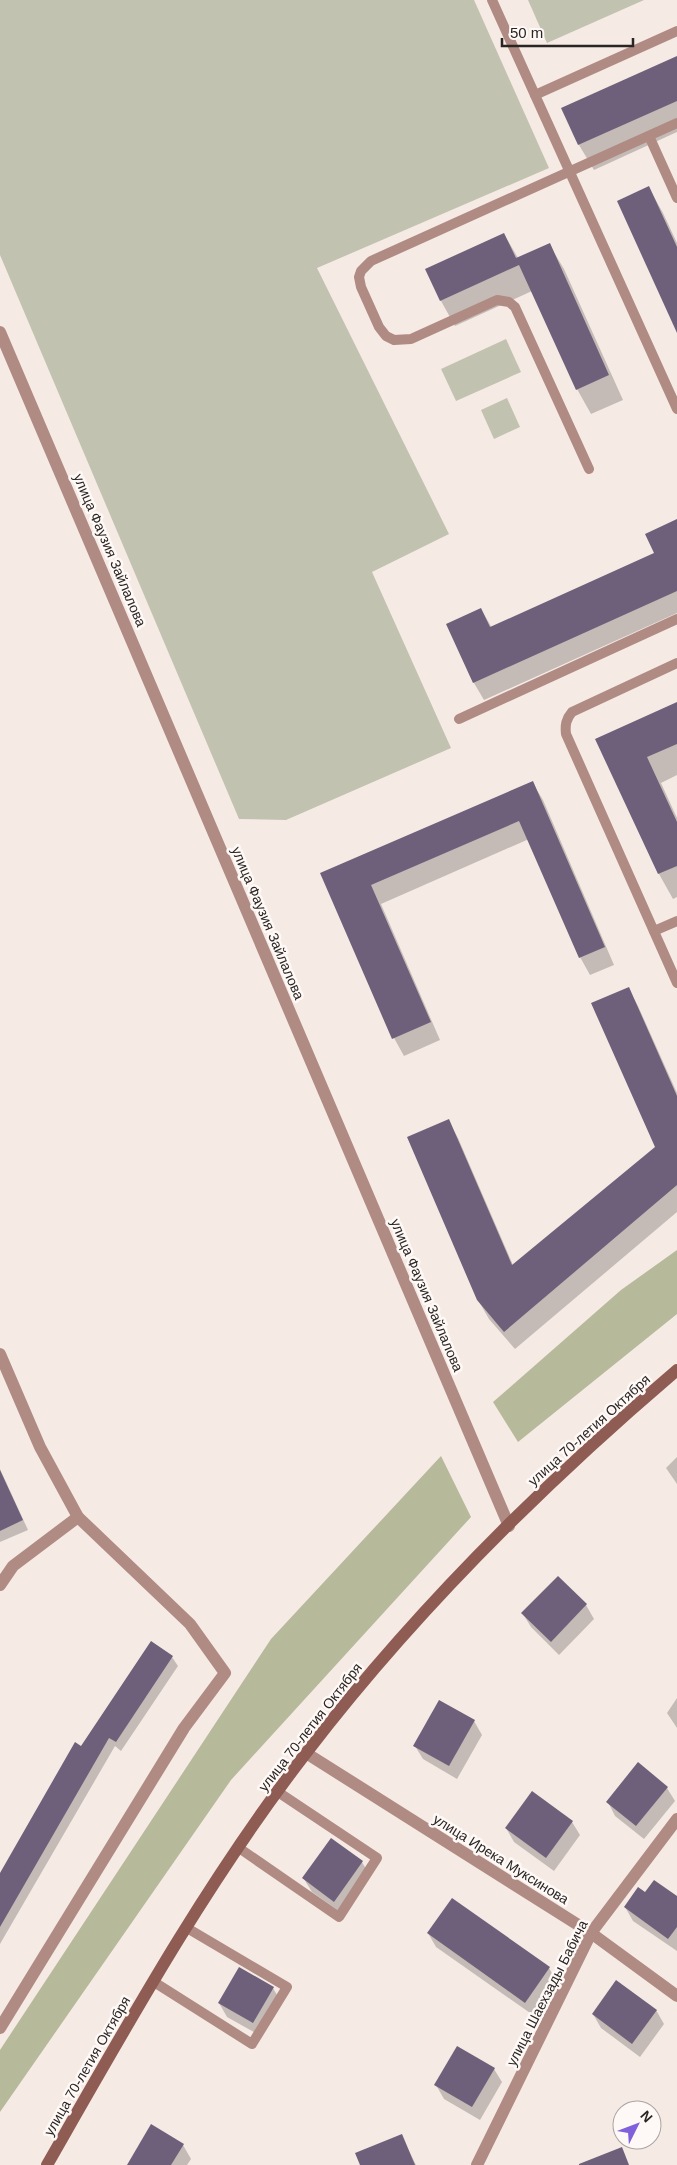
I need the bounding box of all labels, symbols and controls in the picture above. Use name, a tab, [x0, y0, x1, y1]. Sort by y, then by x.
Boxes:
scale bar	[502, 15, 633, 47]
text: 50 m	[510, 24, 543, 41]
street label: улица Фаузия Зайлалова	[70, 471, 150, 629]
street label: улица Фаузия Зайлалова	[228, 844, 308, 1002]
street label: улица Фаузия Зайлалова	[387, 1216, 467, 1374]
street label: улица 70-летия Октября	[525, 1371, 653, 1489]
street label: улица 70-летия Октября	[255, 1660, 365, 1794]
street label: улица Ирека Муксинова	[430, 1811, 572, 1907]
street label: улица Шаехзады Бабича	[503, 1917, 591, 2069]
street label: улица 70-летия Октября	[41, 1993, 133, 2139]
north arrow	[612, 2100, 662, 2150]
text: N	[637, 2107, 656, 2125]

